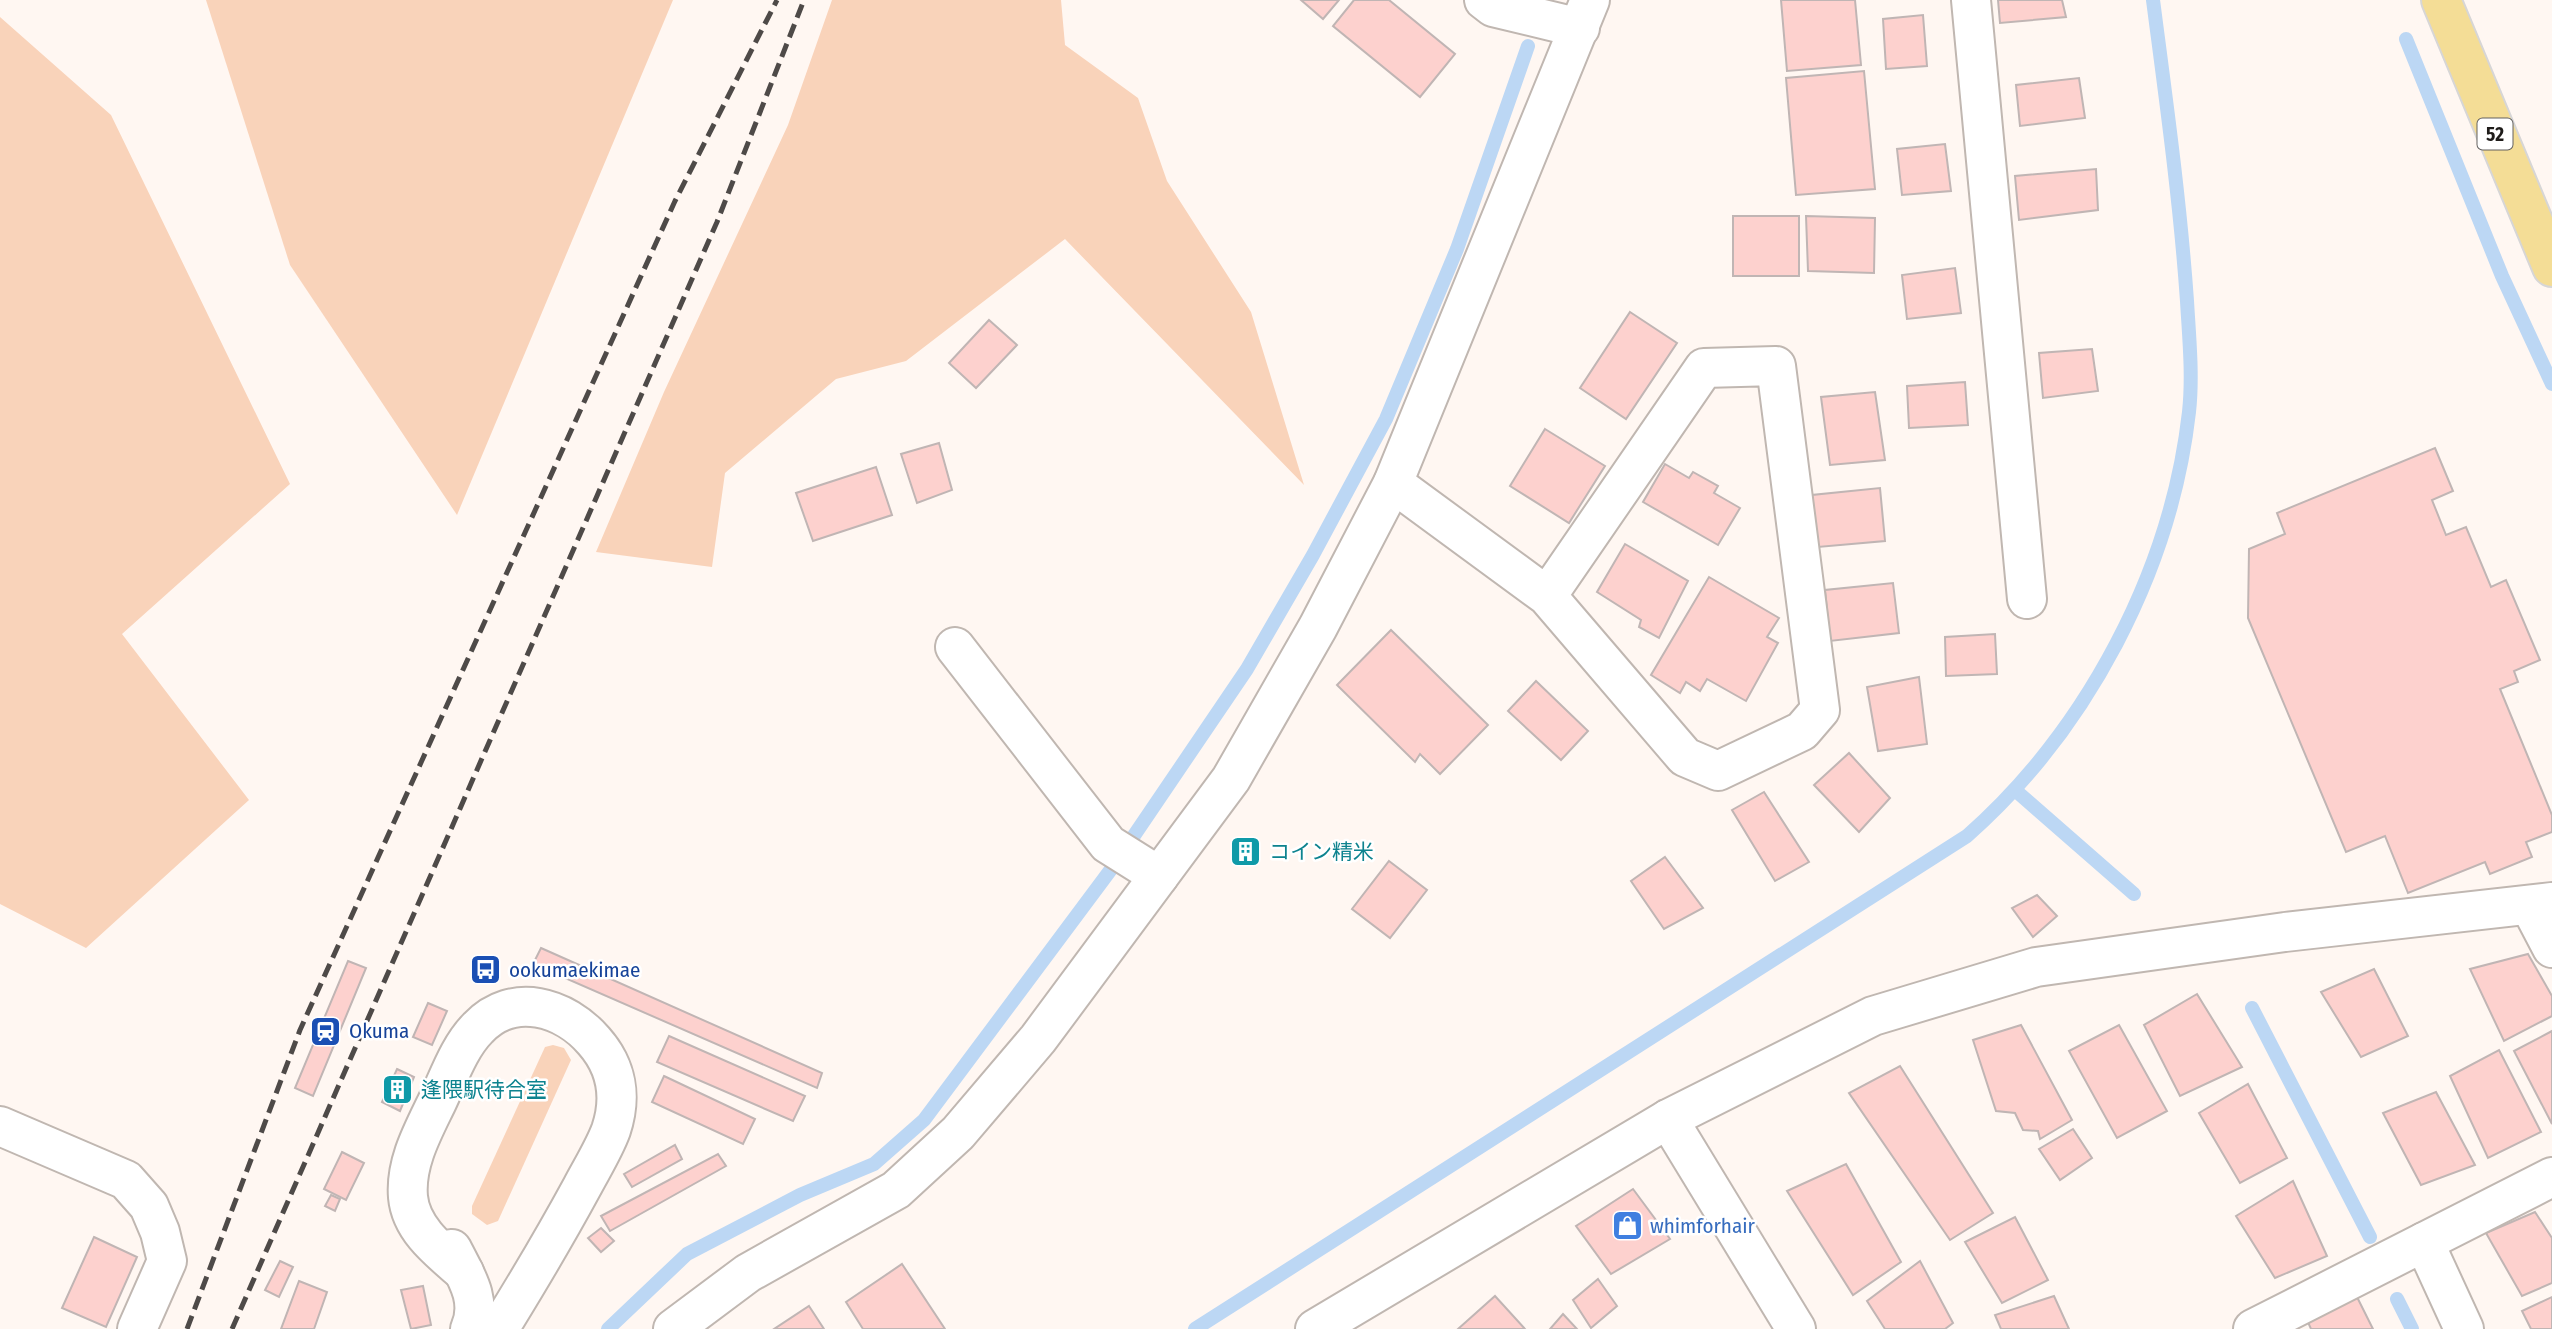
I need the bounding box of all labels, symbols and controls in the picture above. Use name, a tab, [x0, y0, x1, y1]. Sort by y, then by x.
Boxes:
road number: 52	[2478, 118, 2512, 150]
building icon: コイン精米	[1229, 835, 1263, 869]
place label: コイン精米	[1269, 839, 1374, 865]
bus stop icon: ookumaekimae	[469, 953, 503, 987]
place label: ookumaekimae	[509, 957, 640, 983]
station icon: Okuma	[309, 1014, 343, 1048]
place label: Okuma	[349, 1018, 409, 1044]
building icon: 逢隈駅待合室	[381, 1073, 415, 1107]
place label: 逢隈駅待合室	[421, 1077, 547, 1103]
shop icon: whimforhair	[1610, 1209, 1644, 1243]
place label: whimforhair	[1650, 1213, 1756, 1239]

